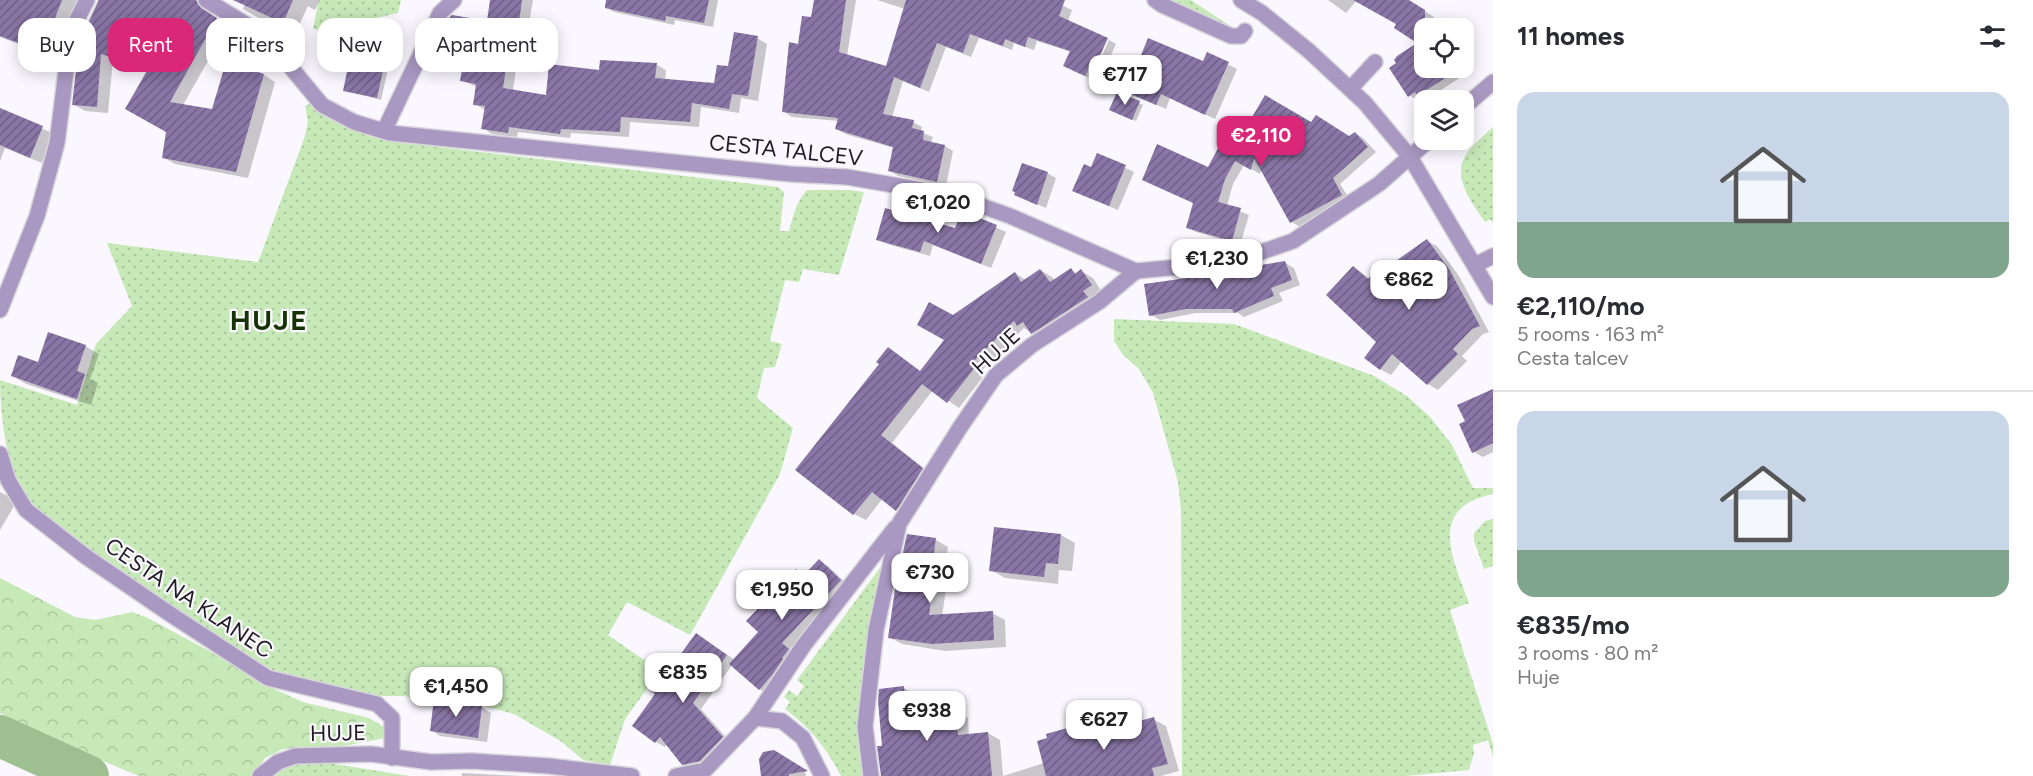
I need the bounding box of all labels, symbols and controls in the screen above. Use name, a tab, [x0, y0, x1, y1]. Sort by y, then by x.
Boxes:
chip: Buy	[18, 18, 96, 72]
chip: Rent	[108, 18, 194, 72]
chip: Filters	[206, 18, 305, 72]
chip: New	[317, 18, 403, 72]
chip: Apartment	[415, 18, 558, 72]
map controls	[1414, 18, 1474, 150]
button: locate	[1414, 18, 1474, 78]
text: 11 homes	[1517, 20, 1624, 52]
icon: filters	[1976, 20, 2009, 53]
pin: €717	[1089, 55, 1161, 106]
text: €717	[1103, 62, 1147, 86]
button: layers	[1414, 90, 1474, 150]
pin: €2,110	[1212, 116, 1310, 167]
text: €2,110	[1231, 123, 1291, 147]
street label: CESTA TALCEV	[708, 128, 865, 172]
icon: home	[1709, 131, 1817, 239]
pin: €1,020	[889, 183, 987, 234]
text: €1,020	[906, 190, 970, 214]
pin: €1,230	[1168, 239, 1266, 290]
text: €1,230	[1185, 246, 1249, 270]
pin: €862	[1373, 260, 1445, 311]
text: €862	[1384, 267, 1434, 291]
text: €2,110/mo	[1517, 290, 1645, 322]
district label: HUJE	[230, 303, 308, 337]
street label: HUJE	[966, 322, 1026, 380]
text: 5 rooms · 163 m²	[1517, 322, 1664, 346]
text: Cesta talcev	[1517, 346, 1628, 370]
icon: home	[1709, 450, 1817, 558]
street label: CESTA NA KLANEC	[100, 532, 278, 664]
pin: €730	[894, 553, 966, 604]
text: €730	[905, 560, 955, 584]
pin: €1,950	[733, 570, 831, 621]
text: €1,950	[750, 577, 814, 601]
text: €835/mo	[1517, 609, 1630, 641]
text: 3 rooms · 80 m²	[1517, 641, 1658, 665]
pin: €835	[647, 653, 719, 704]
text: €835	[659, 660, 707, 684]
text: Huje	[1517, 665, 1559, 689]
pin: €1,450	[407, 667, 505, 718]
text: €1,450	[424, 674, 488, 698]
pin: €938	[891, 691, 963, 742]
text: €938	[903, 698, 951, 722]
pin: €627	[1068, 700, 1140, 751]
text: €627	[1080, 707, 1128, 731]
street label: HUJE	[310, 719, 366, 747]

